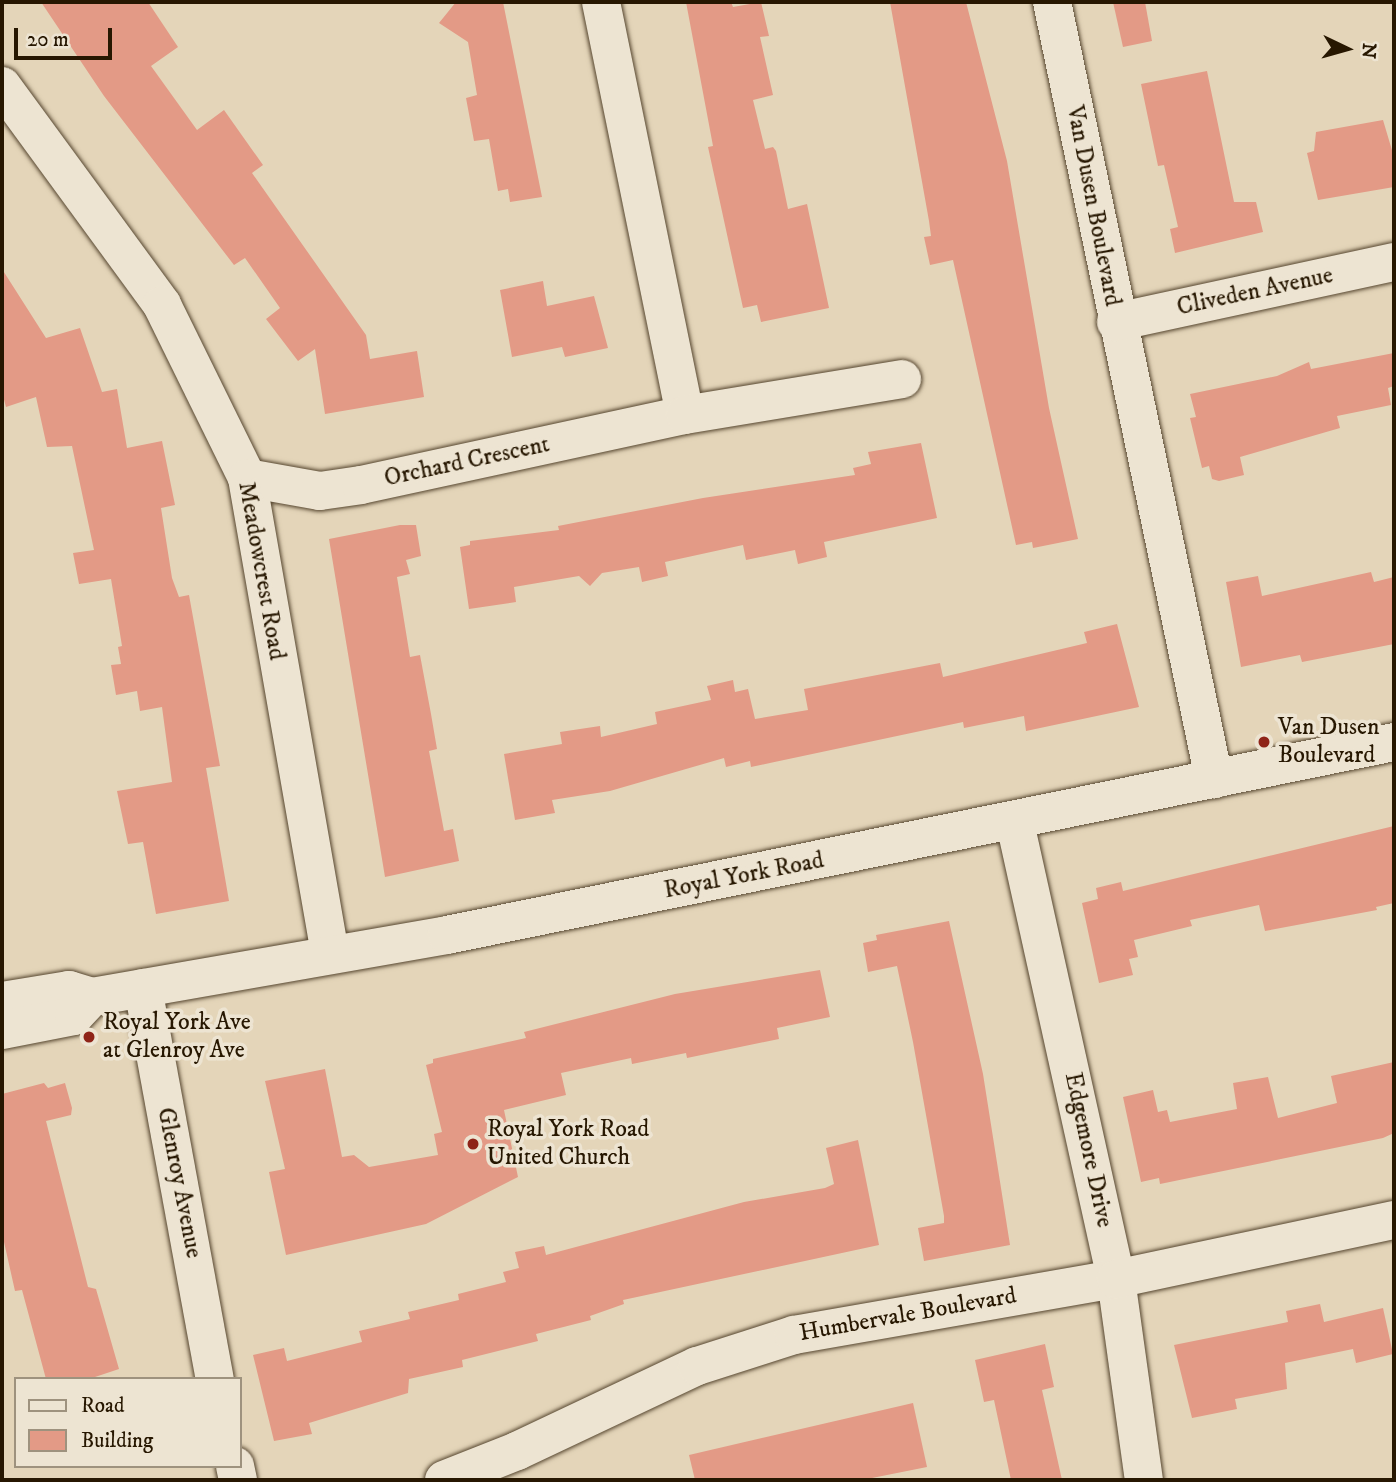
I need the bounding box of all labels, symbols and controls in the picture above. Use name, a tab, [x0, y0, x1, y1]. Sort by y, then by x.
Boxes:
scale bar	[18, 14, 116, 58]
north arrow	[1312, 14, 1382, 84]
text: 20 m	[27, 27, 69, 53]
text: N	[1356, 42, 1381, 60]
street label: Van Dusen Boulevard	[1059, 103, 1127, 309]
street label: Cliveden Avenue	[1174, 261, 1336, 323]
street label: Orchard Crescent	[382, 430, 552, 494]
street label: Meadowcrest Road	[231, 480, 291, 662]
place label: Van Dusen Boulevard	[1278, 714, 1380, 770]
marker: Van Dusen Boulevard	[1256, 734, 1272, 750]
street label: Royal York Road	[662, 846, 826, 906]
place label: Royal York Ave at Glenroy Ave	[103, 1009, 251, 1065]
marker: Royal York Ave at Glenroy Ave	[81, 1029, 97, 1045]
street label: Edgemore Drive	[1058, 1070, 1118, 1230]
street label: Glenroy Avenue	[150, 1105, 208, 1261]
place label: Royal York Road United Church	[487, 1116, 649, 1172]
marker: Royal York Road United Church	[465, 1136, 481, 1152]
street label: Humbervale Boulevard	[797, 1282, 1019, 1348]
legend	[14, 1377, 242, 1468]
text: Road	[81, 1393, 125, 1419]
text: Building	[81, 1428, 153, 1454]

